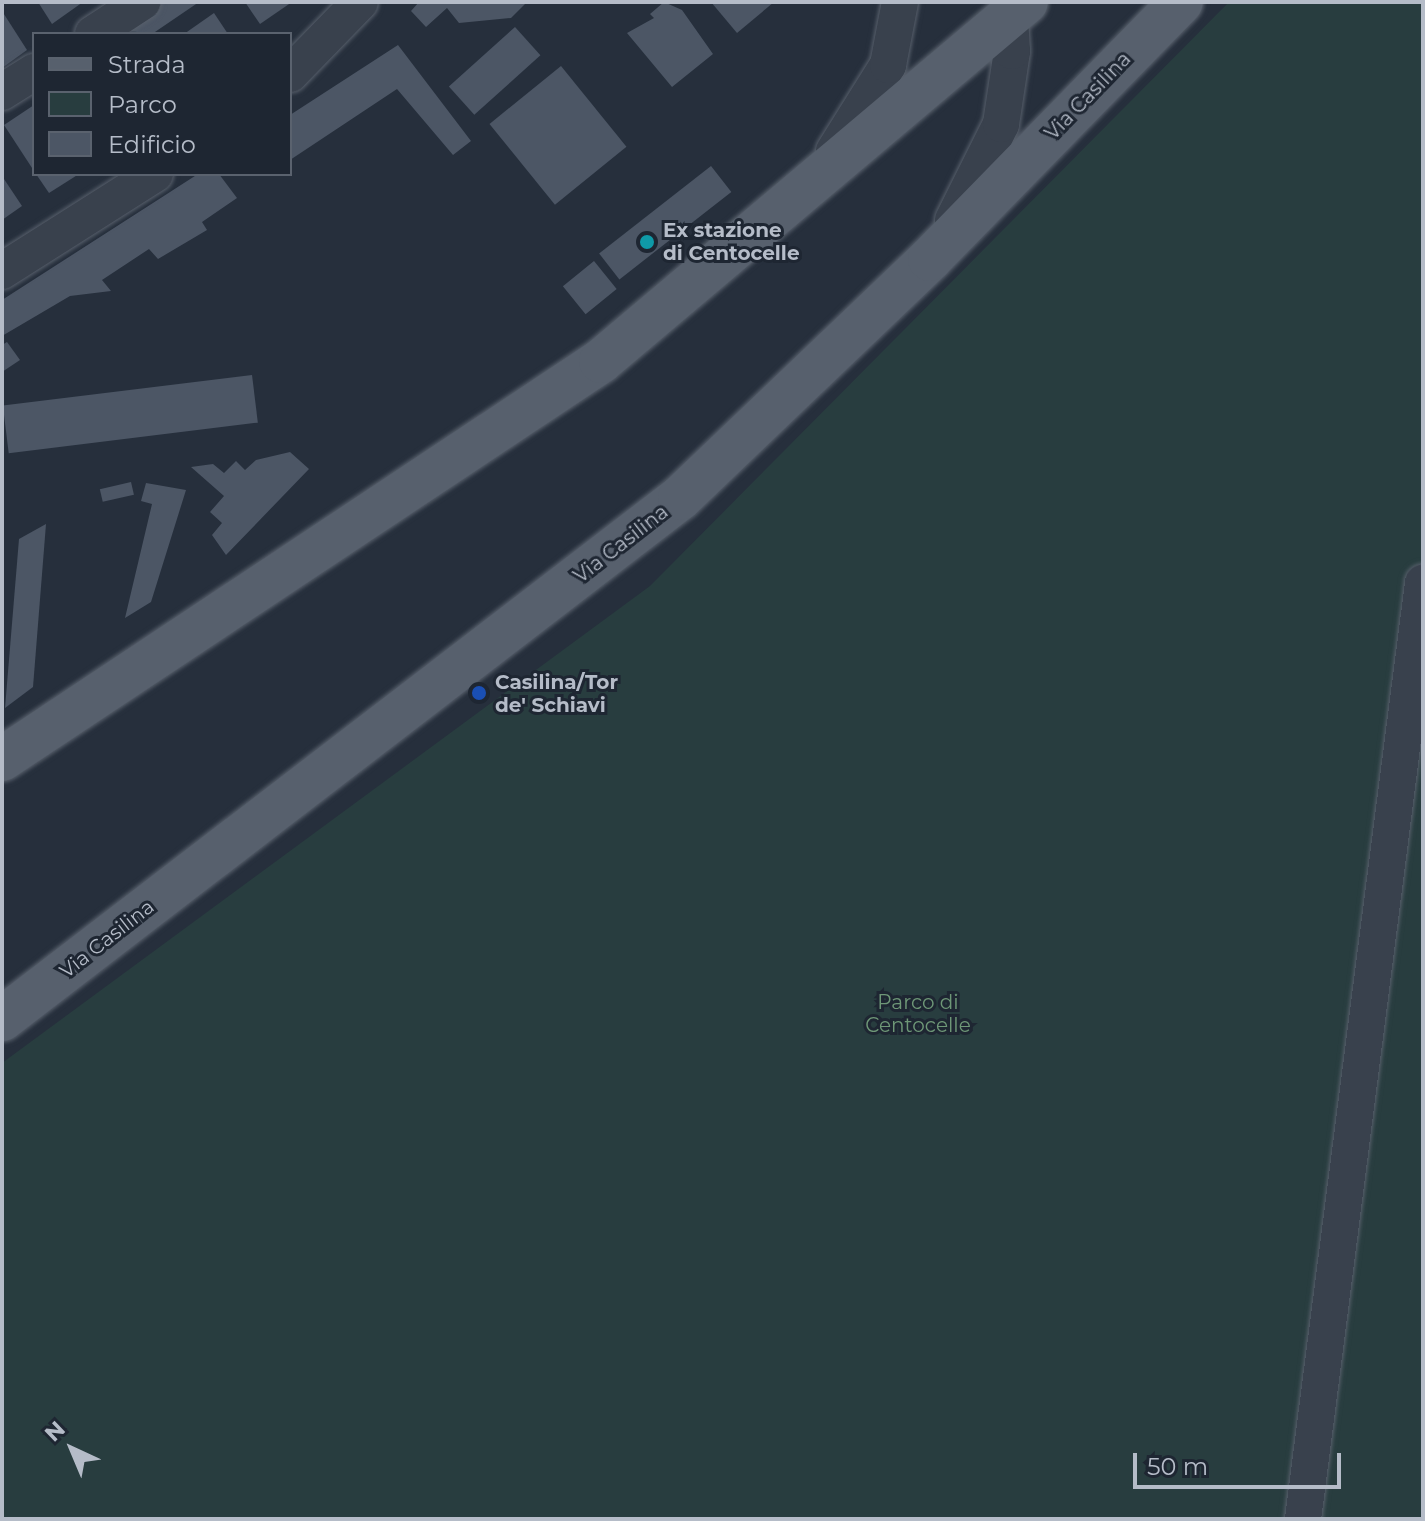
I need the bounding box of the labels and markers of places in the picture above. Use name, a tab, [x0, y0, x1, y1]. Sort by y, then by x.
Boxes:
place label: Ex stazione di Centocelle	[663, 218, 799, 265]
marker: Ex stazione di Centocelle	[638, 233, 656, 251]
place label: Casilina/Tor de' Schiavi	[495, 670, 618, 717]
marker: Casilina/Tor de' Schiavi	[470, 684, 488, 702]

